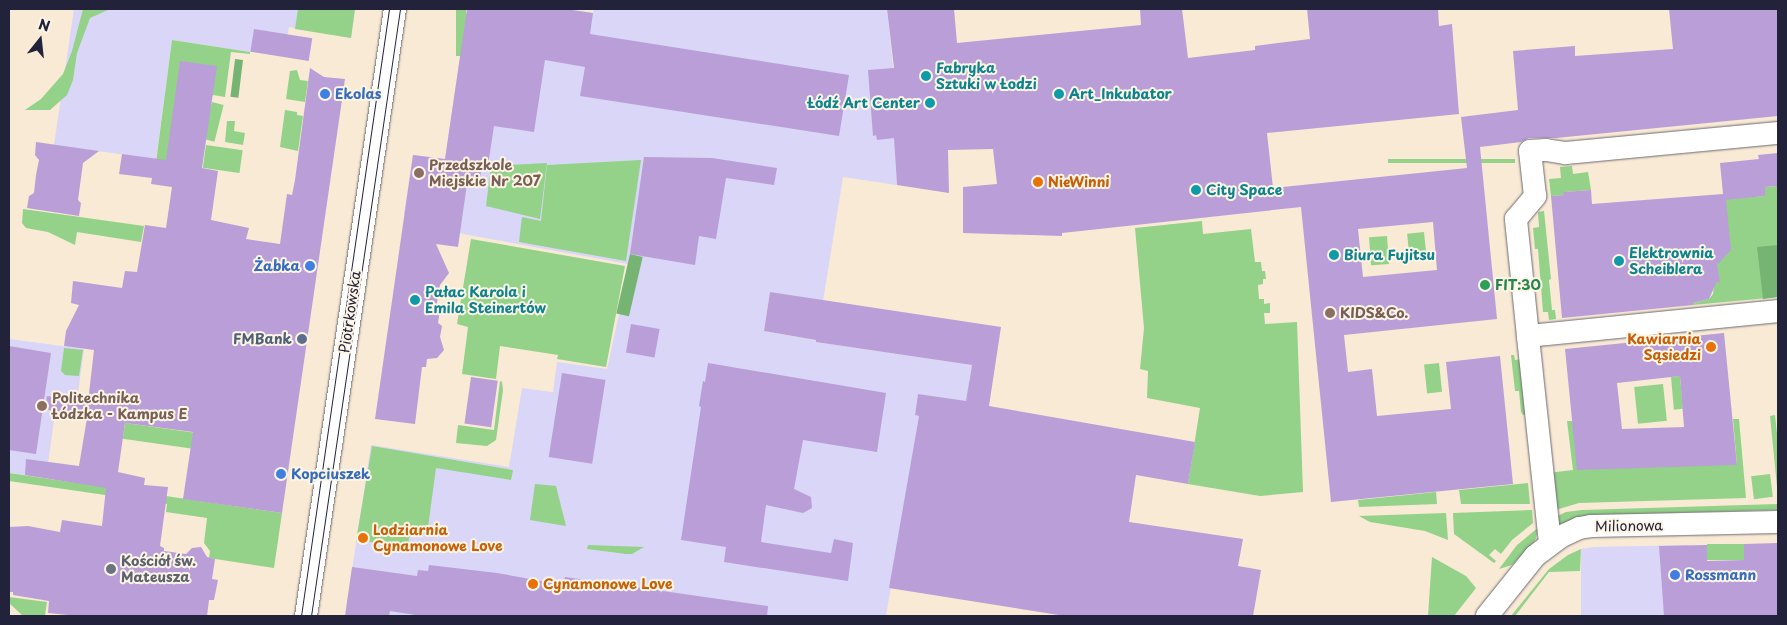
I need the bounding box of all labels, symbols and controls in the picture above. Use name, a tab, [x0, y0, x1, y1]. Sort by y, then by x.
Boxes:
text: N	[36, 13, 52, 37]
north arrow	[15, 15, 65, 65]
place label: Fabryka Sztuki w Łodzi	[936, 60, 1038, 92]
marker: Fabryka Sztuki w Łodzi	[920, 70, 932, 82]
place label: Ekolas	[335, 86, 382, 102]
place label: Art_Inkubator	[1069, 86, 1172, 102]
marker: Ekolas	[319, 88, 331, 100]
marker: Art_Inkubator	[1053, 88, 1065, 100]
place label: Łódź Art Center	[806, 95, 920, 111]
marker: Łódź Art Center	[924, 97, 936, 109]
place label: Przedszkole Miejskie Nr 207	[429, 157, 542, 190]
marker: Przedszkole Miejskie Nr 207	[413, 167, 425, 179]
place label: NieWinni	[1048, 174, 1110, 190]
marker: NieWinni	[1032, 176, 1044, 188]
place label: City Space	[1206, 182, 1283, 198]
marker: City Space	[1190, 184, 1202, 196]
place label: Elektrownia Scheiblera	[1629, 245, 1714, 278]
place label: Biura Fujitsu	[1344, 247, 1435, 263]
marker: Biura Fujitsu	[1328, 249, 1340, 261]
marker: Elektrownia Scheiblera	[1613, 255, 1625, 267]
place label: Żabka	[254, 258, 300, 274]
marker: Żabka	[304, 260, 316, 272]
street label: Piotrkowska	[336, 270, 364, 354]
place label: FIT:30	[1495, 277, 1541, 293]
marker: FIT:30	[1479, 279, 1491, 291]
place label: Pałac Karola i Emila Steinertów	[425, 284, 547, 316]
marker: Pałac Karola i Emila Steinertów	[409, 294, 421, 306]
place label: KIDS&Co.	[1340, 305, 1408, 321]
marker: KIDS&Co.	[1324, 307, 1336, 319]
place label: FMBank	[233, 331, 292, 347]
place label: Kawiarnia Sąsiedzi	[1627, 331, 1701, 364]
marker: FMBank	[296, 333, 308, 345]
marker: Kawiarnia Sąsiedzi	[1705, 341, 1717, 353]
place label: Politechnika Łódzka - Kampus E	[52, 390, 188, 422]
marker: Politechnika Łódzka - Kampus E	[36, 400, 48, 412]
place label: Kopciuszek	[291, 466, 370, 482]
marker: Kopciuszek	[275, 468, 287, 480]
street label: Milionowa	[1595, 517, 1663, 535]
place label: Lodziarnia Cynamonowe Love	[373, 522, 503, 554]
marker: Lodziarnia Cynamonowe Love	[357, 532, 369, 544]
place label: Kościół św. Mateusza	[121, 553, 197, 586]
marker: Kościół św. Mateusza	[105, 563, 117, 575]
place label: Rossmann	[1685, 567, 1756, 583]
marker: Rossmann	[1669, 569, 1681, 581]
place label: Cynamonowe Love	[543, 576, 673, 592]
marker: Cynamonowe Love	[527, 578, 539, 590]

